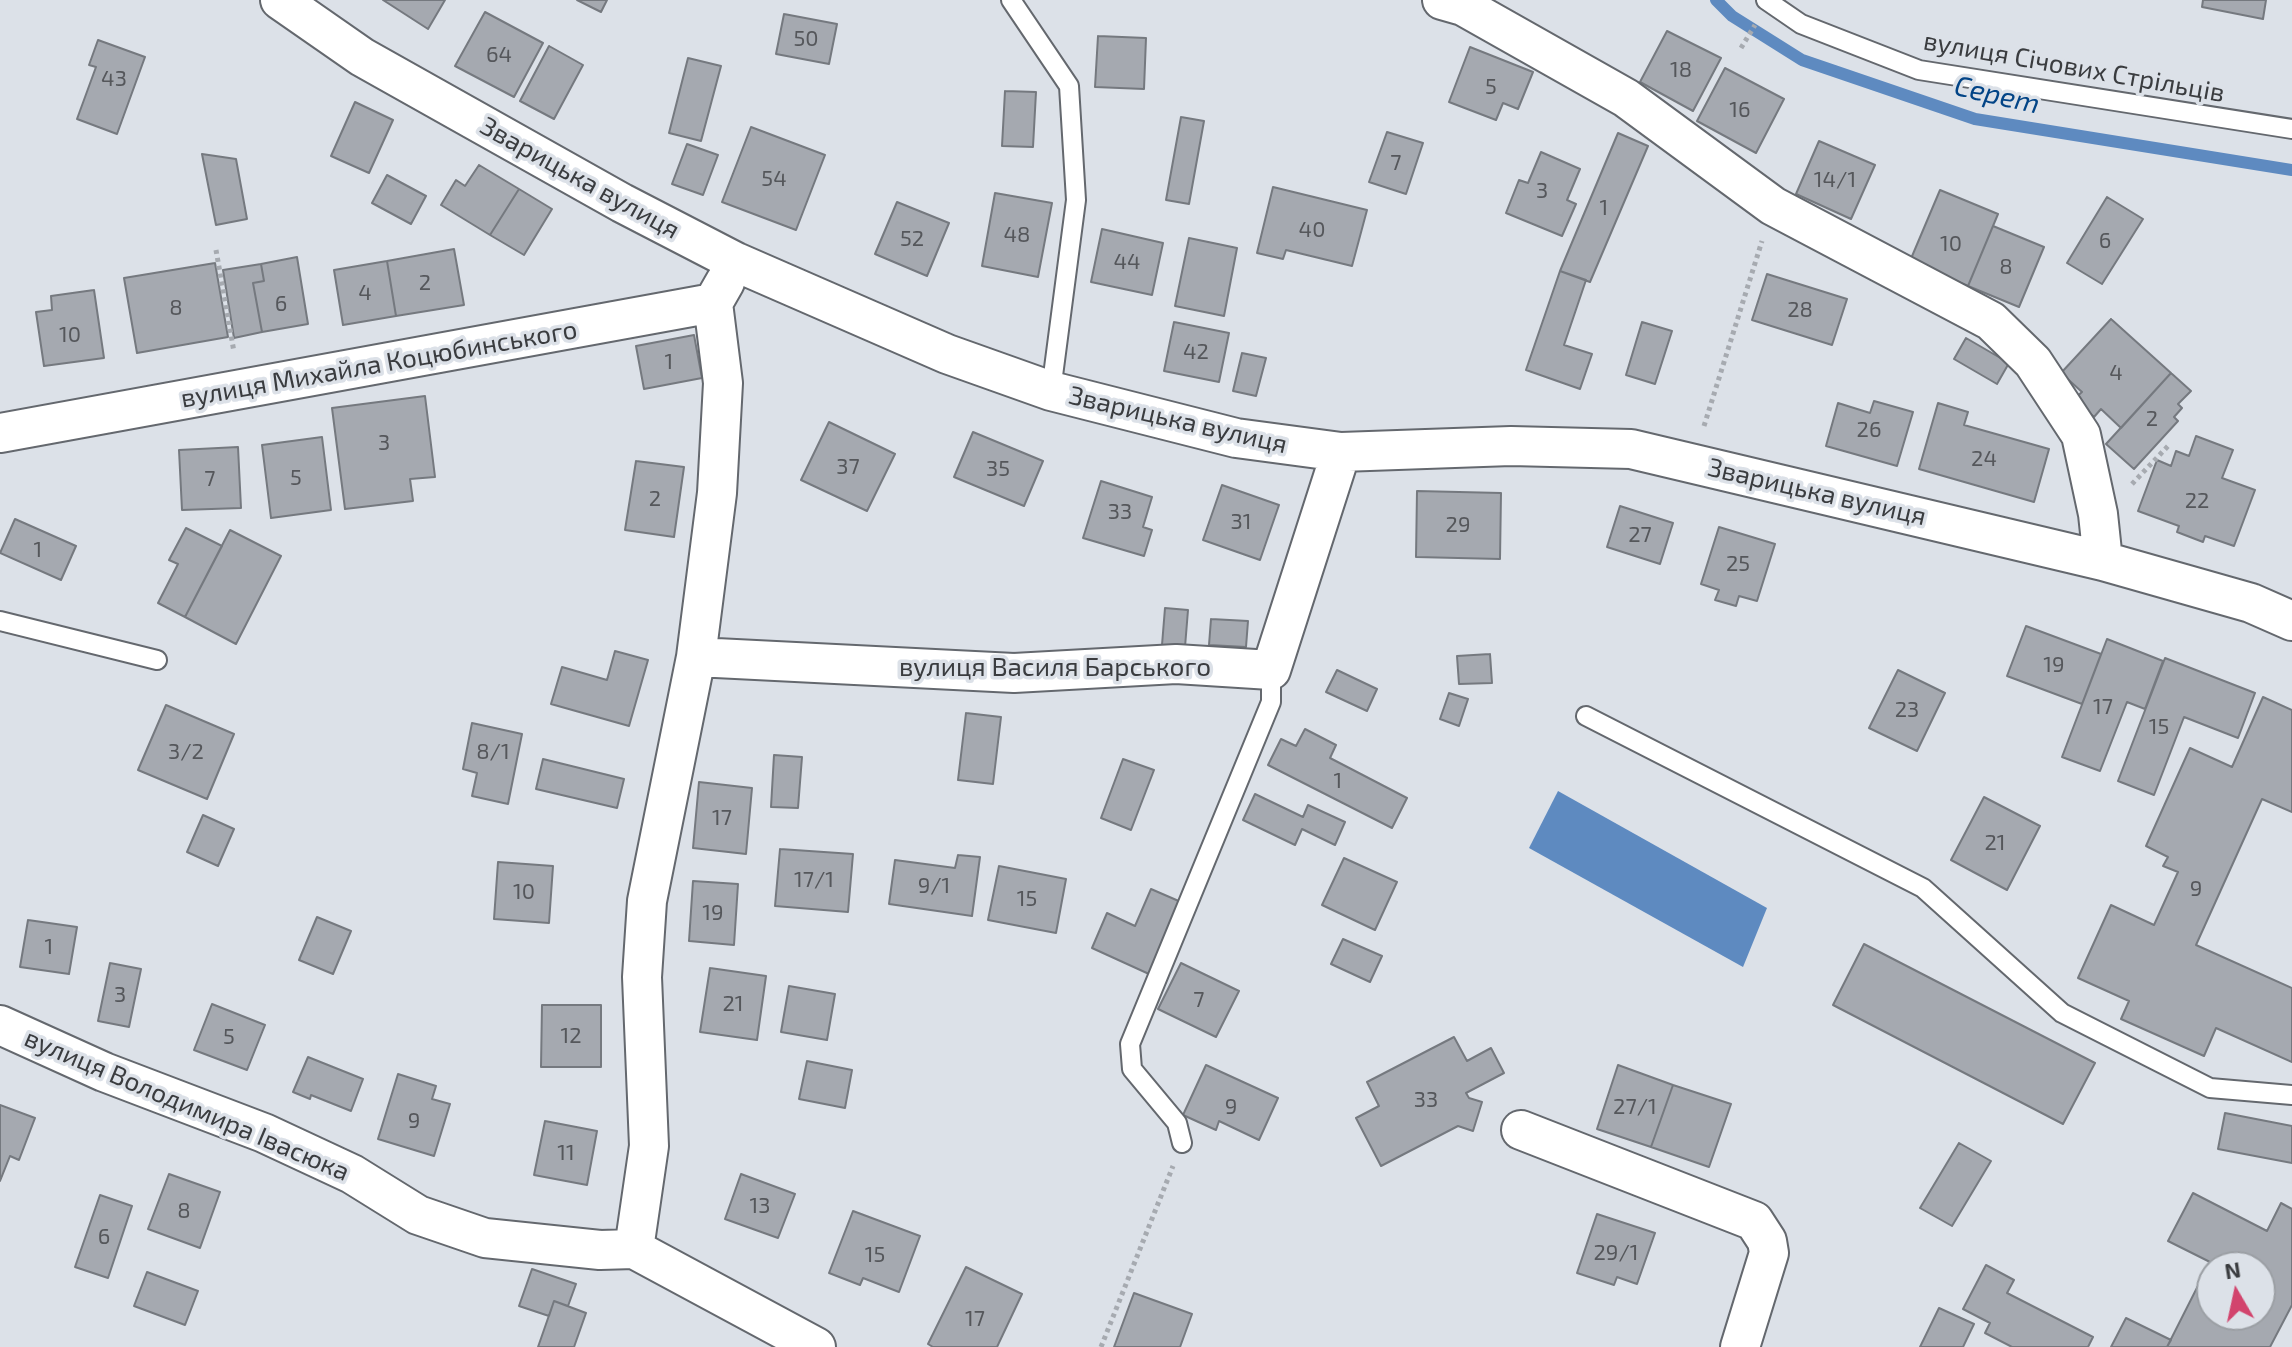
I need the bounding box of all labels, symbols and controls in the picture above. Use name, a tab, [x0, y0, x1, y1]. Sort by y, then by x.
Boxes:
street label: вулиця Січових Стрільців	[1921, 25, 2227, 109]
house number: 50	[793, 26, 819, 52]
house number: 64	[486, 42, 512, 68]
house number: 18	[1670, 57, 1692, 83]
house number: 43	[101, 66, 127, 92]
water label: Серет	[1951, 69, 2043, 121]
house number: 5	[1485, 74, 1497, 100]
house number: 16	[1729, 97, 1751, 123]
street label: Зварицька вулиця	[475, 110, 685, 246]
house number: 7	[1390, 150, 1402, 176]
house number: 54	[761, 166, 787, 192]
house number: 14/1	[1814, 167, 1856, 193]
house number: 3	[1536, 178, 1548, 204]
house number: 1	[1600, 195, 1608, 221]
house number: 40	[1299, 217, 1325, 243]
house number: 48	[1004, 222, 1030, 248]
house number: 52	[900, 226, 924, 252]
house number: 6	[2099, 228, 2111, 254]
house number: 10	[1940, 231, 1962, 257]
house number: 44	[1113, 249, 1141, 275]
house number: 8	[1999, 254, 2013, 280]
house number: 2	[419, 270, 431, 296]
house number: 4	[358, 280, 372, 306]
house number: 6	[275, 291, 287, 317]
house number: 8	[169, 295, 183, 321]
house number: 28	[1787, 297, 1813, 323]
street label: вулиця Михайла Коцюбинського	[178, 314, 580, 414]
house number: 10	[59, 322, 81, 348]
house number: 42	[1183, 339, 1209, 365]
house number: 1	[665, 349, 673, 375]
house number: 4	[2109, 360, 2123, 386]
street label: Зварицька вулиця	[1066, 380, 1290, 460]
house number: 2	[2146, 406, 2158, 432]
house number: 26	[1857, 417, 1881, 443]
house number: 3	[378, 430, 390, 456]
house number: 24	[1971, 446, 1997, 472]
street label: Зварицька вулиця	[1705, 452, 1929, 532]
house number: 37	[836, 454, 860, 480]
house number: 35	[986, 456, 1010, 482]
house number: 5	[290, 465, 302, 491]
house number: 7	[204, 466, 216, 492]
house number: 2	[649, 486, 661, 512]
house number: 22	[2185, 488, 2209, 514]
house number: 33	[1108, 499, 1132, 525]
house number: 31	[1231, 509, 1251, 535]
house number: 29	[1446, 512, 1470, 538]
house number: 27	[1628, 522, 1652, 548]
house number: 1	[34, 537, 42, 563]
house number: 25	[1726, 551, 1750, 577]
street label: вулиця Василя Барського	[899, 651, 1211, 683]
house number: 19	[2043, 652, 2065, 678]
house number: 17	[2093, 694, 2113, 720]
house number: 23	[1895, 697, 1919, 723]
house number: 15	[2149, 714, 2169, 740]
house number: 3/2	[168, 739, 204, 765]
house number: 8/1	[476, 739, 510, 765]
house number: 1	[1334, 768, 1342, 794]
house number: 17	[712, 805, 732, 831]
house number: 21	[1984, 830, 2006, 856]
house number: 17/1	[794, 867, 834, 893]
house number: 9/1	[918, 873, 950, 899]
house number: 9	[2190, 876, 2202, 902]
house number: 10	[513, 879, 535, 905]
house number: 15	[1017, 886, 1037, 912]
house number: 19	[702, 900, 724, 926]
house number: 1	[45, 934, 53, 960]
house number: 3	[114, 982, 126, 1008]
house number: 7	[1193, 987, 1205, 1013]
house number: 21	[722, 991, 744, 1017]
street label: вулиця Володимира Івасюка	[20, 1022, 354, 1188]
house number: 12	[560, 1023, 582, 1049]
house number: 5	[223, 1024, 235, 1050]
house number: 33	[1414, 1087, 1438, 1113]
house number: 9	[1225, 1094, 1237, 1120]
house number: 27/1	[1613, 1094, 1657, 1120]
house number: 9	[408, 1108, 420, 1134]
house number: 11	[557, 1140, 575, 1166]
house number: 13	[750, 1193, 770, 1219]
house number: 8	[177, 1198, 191, 1224]
house number: 6	[98, 1224, 110, 1250]
house number: 29/1	[1593, 1240, 1639, 1266]
house number: 15	[865, 1242, 885, 1268]
north arrow	[2196, 1251, 2276, 1331]
text: N	[2223, 1255, 2242, 1283]
house number: 17	[965, 1306, 985, 1332]

